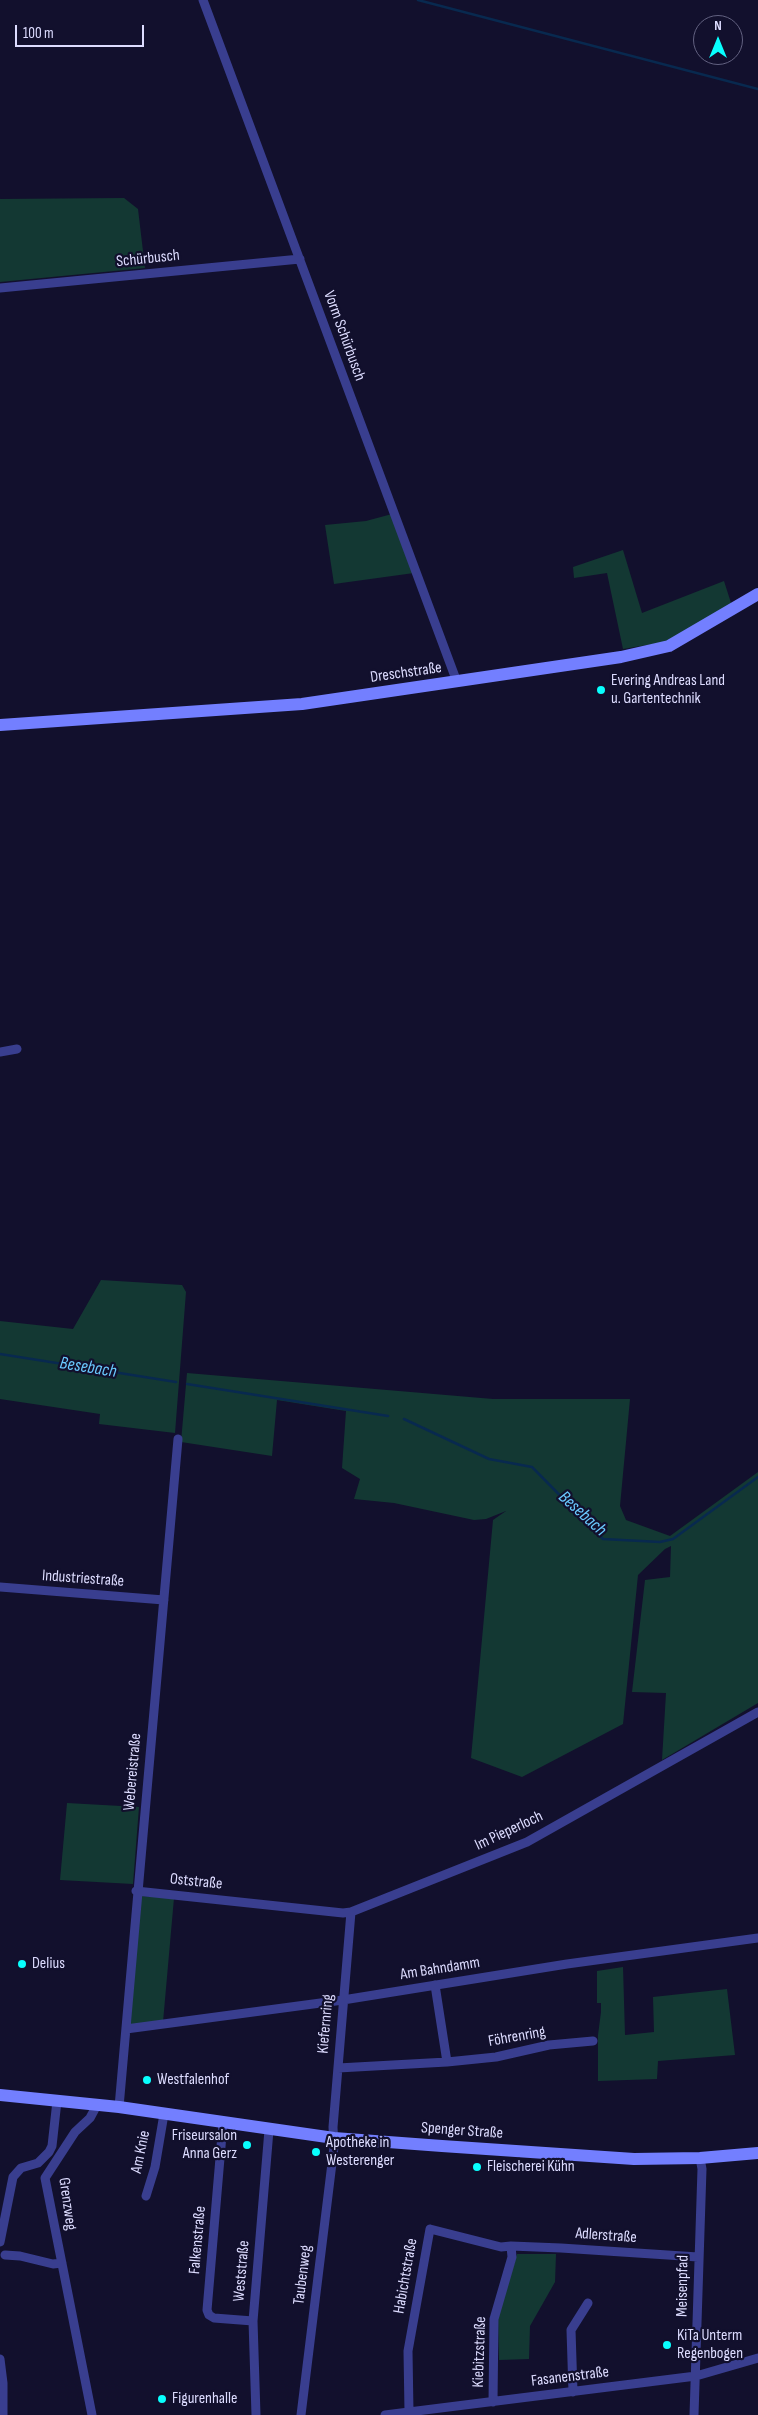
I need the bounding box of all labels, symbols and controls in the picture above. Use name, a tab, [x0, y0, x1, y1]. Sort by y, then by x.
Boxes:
scale bar	[18, 15, 146, 47]
north arrow	[693, 15, 743, 65]
text: N	[714, 17, 722, 34]
text: 100 m	[23, 24, 54, 43]
street label: Schürbusch	[115, 246, 181, 272]
street label: Vorm Schürbusch	[319, 288, 369, 384]
street label: Dreschstraße	[369, 658, 443, 688]
place label: Evering Andreas Land u. Gartentechnik	[611, 671, 725, 709]
marker: Evering Andreas Land u. Gartentechnik	[595, 684, 607, 696]
water label: Besebach	[58, 1353, 118, 1383]
water label: Besebach	[553, 1487, 611, 1541]
street label: Industriestraße	[41, 1567, 125, 1591]
street label: Webereistraße	[120, 1732, 146, 1812]
street label: Im Pieperloch	[472, 1807, 546, 1855]
street label: Oststraße	[169, 1870, 223, 1894]
street label: Am Bahndamm	[399, 1953, 481, 1985]
place label: Delius	[32, 1954, 65, 1974]
marker: Delius	[16, 1958, 28, 1970]
street label: Kiefernring	[314, 1993, 338, 2055]
street label: Föhrenring	[487, 2023, 547, 2051]
place label: Westfalenhof	[157, 2070, 229, 2090]
marker: Westfalenhof	[141, 2074, 153, 2086]
street label: Spenger Straße	[420, 2119, 504, 2143]
place label: Friseursalon Anna Gerz	[172, 2126, 237, 2164]
street label: Am Knie	[127, 2129, 155, 2175]
place label: Apotheke in Westerenger	[326, 2133, 394, 2171]
marker: Friseursalon Anna Gerz	[241, 2139, 253, 2151]
marker: Apotheke in Westerenger	[310, 2146, 322, 2158]
place label: Fleischerei Kühn	[487, 2157, 575, 2177]
marker: Fleischerei Kühn	[471, 2161, 483, 2173]
street label: Grenzweg	[54, 2176, 80, 2232]
street label: Falkenstraße	[185, 2205, 211, 2275]
street label: Adlerstraße	[575, 2224, 637, 2248]
street label: Habichtstraße	[390, 2237, 422, 2315]
street label: Weststraße	[230, 2240, 254, 2302]
street label: Taubenweg	[290, 2244, 316, 2306]
street label: Meisenpfad	[673, 2255, 693, 2317]
street label: Kiebitzstraße	[469, 2316, 491, 2388]
place label: KiTa Unterm Regenbogen	[677, 2326, 743, 2364]
marker: KiTa Unterm Regenbogen	[661, 2339, 673, 2351]
street label: Fasanenstraße	[530, 2363, 610, 2391]
place label: Figurenhalle	[172, 2389, 237, 2409]
marker: Figurenhalle	[156, 2393, 168, 2405]

